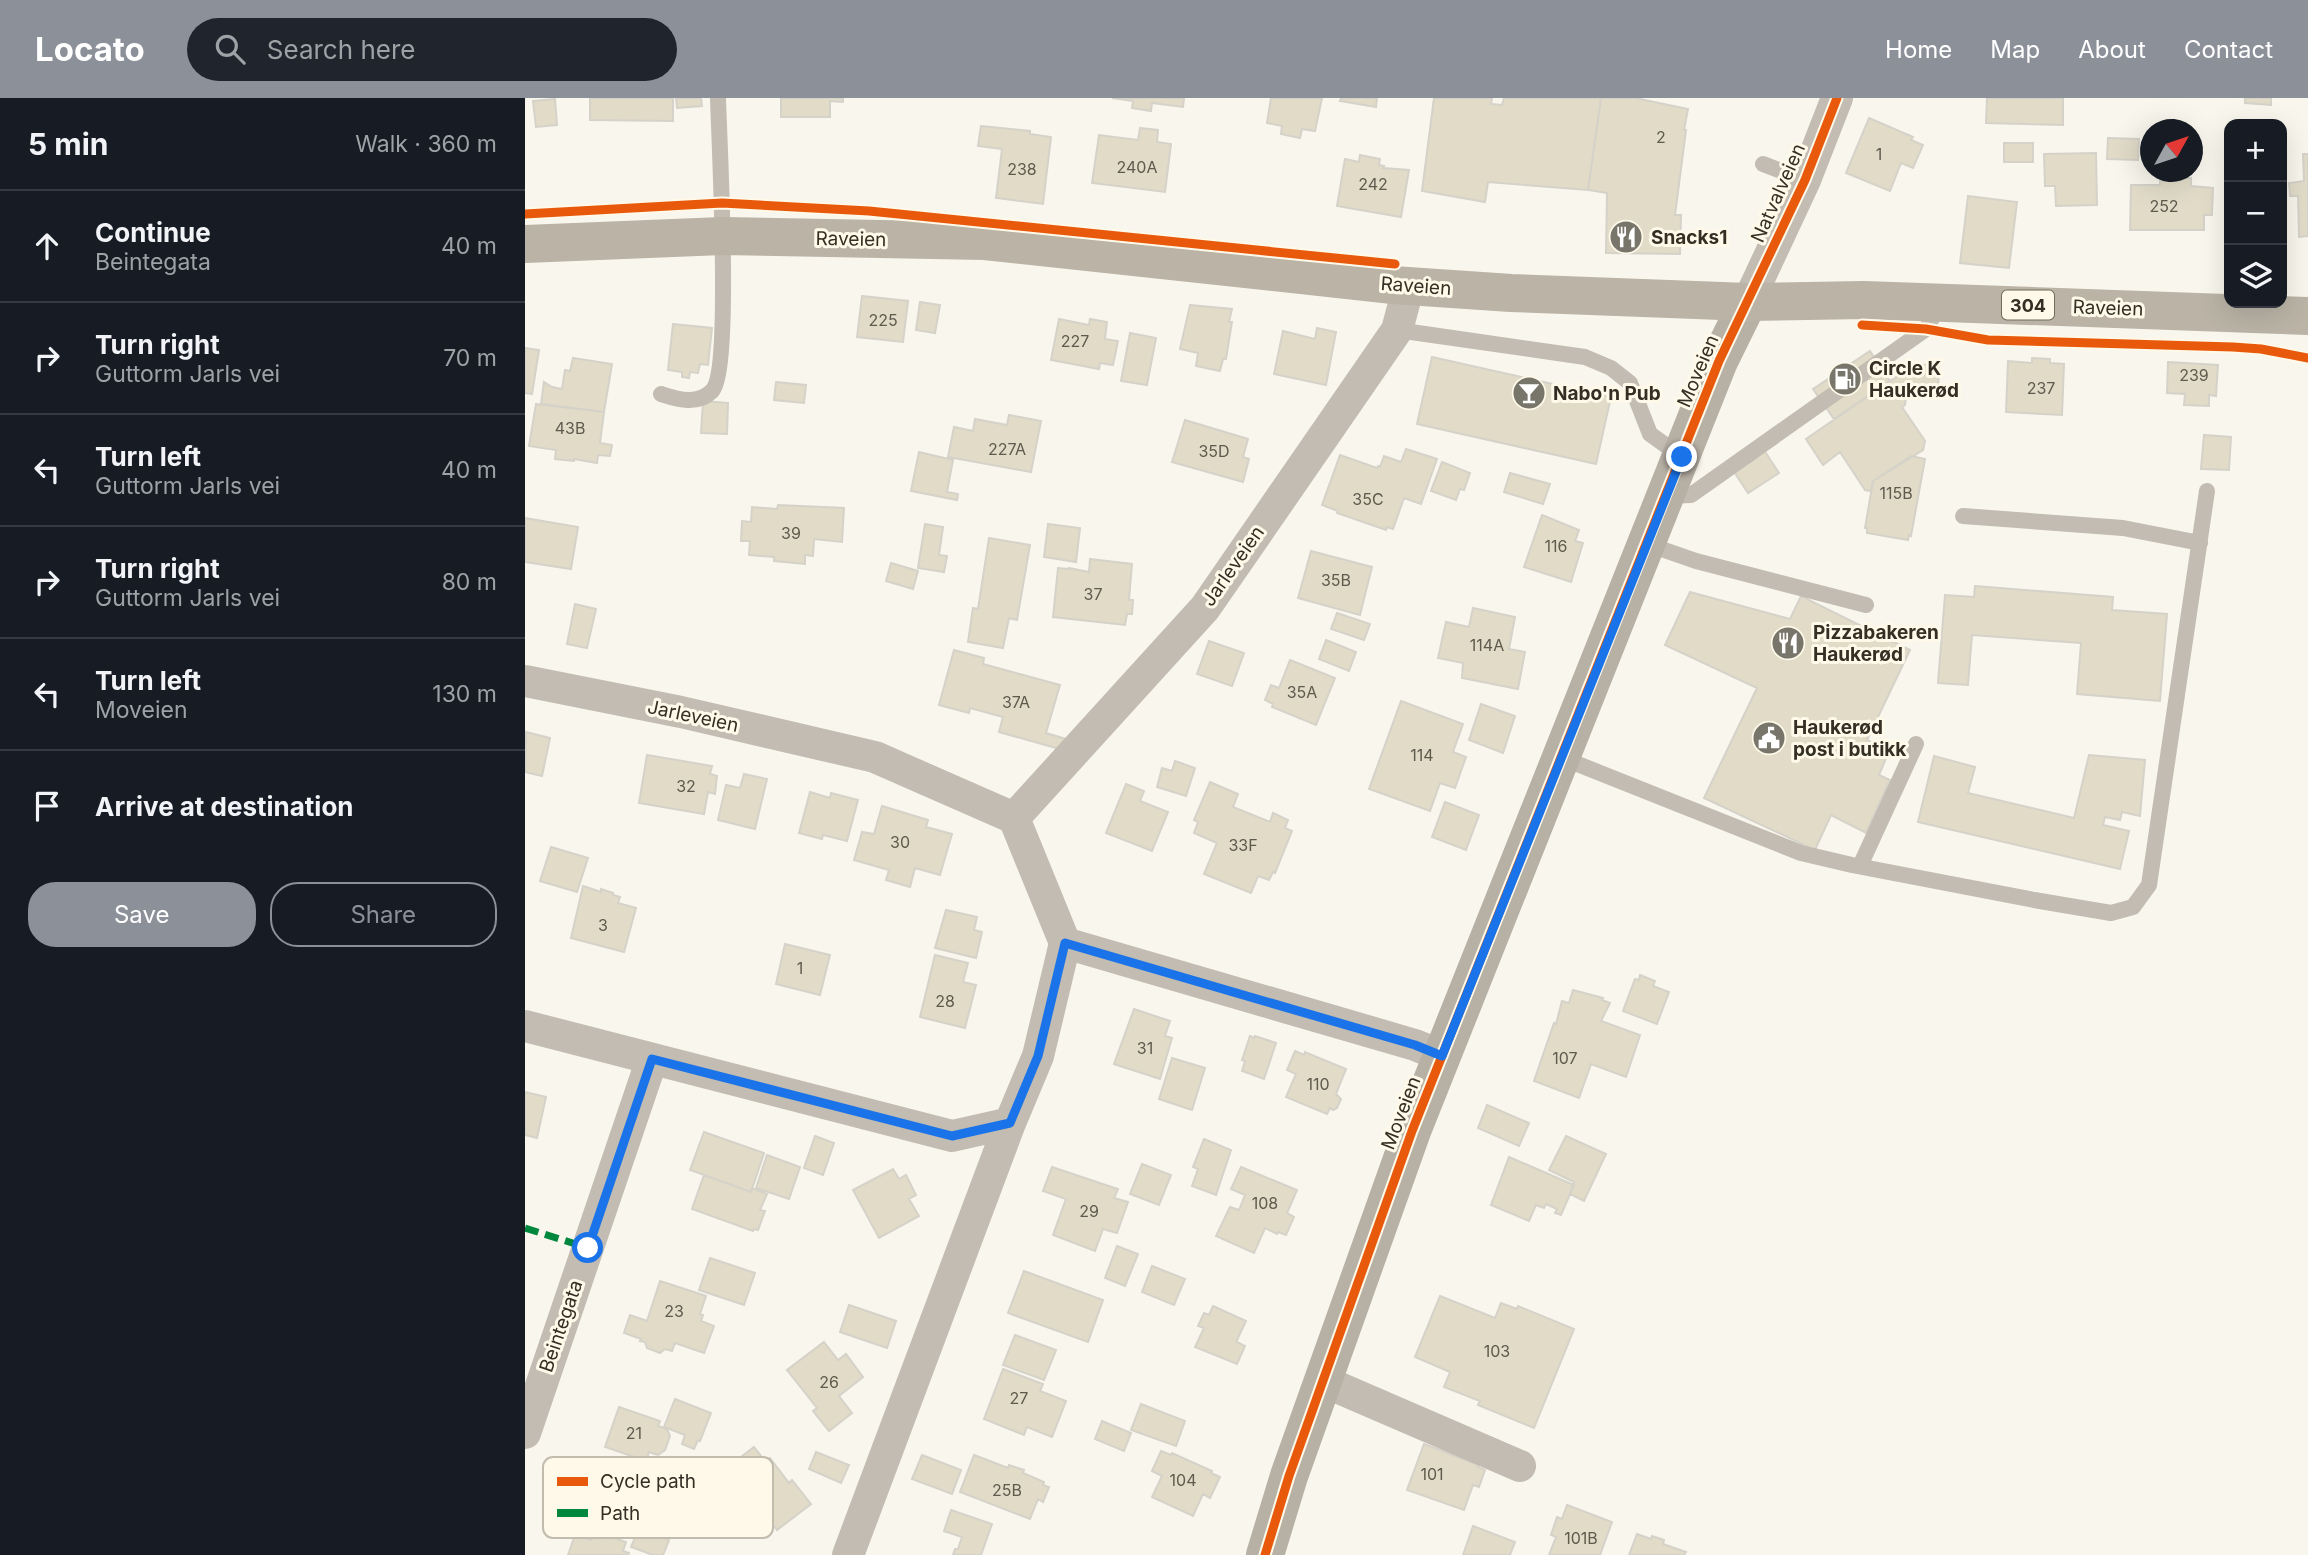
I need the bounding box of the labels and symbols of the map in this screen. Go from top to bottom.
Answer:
north arrow [2140,119,2203,182]
house number: 2 [1656,127,1666,147]
street label: Natvalveien [1746,140,1810,246]
house number: 1 [1876,144,1882,164]
house number: 240A [1117,157,1157,177]
house number: 238 [1007,159,1037,179]
house number: 242 [1358,174,1388,194]
house number: 252 [2149,196,2179,216]
restaurant icon: Snacks1 [1607,218,1645,256]
place label: Snacks1 [1651,226,1727,249]
street label: Raveien [815,227,887,251]
street label: Raveien [1380,272,1452,300]
road number: 304 [2002,290,2054,320]
street label: Raveien [2072,295,2144,321]
house number: 225 [868,310,898,330]
house number: 227 [1061,331,1089,351]
street label: Moveien [1672,331,1724,411]
place label: Circle K Haukerød [1869,357,1959,402]
fuel station icon: Circle K Haukerød [1826,360,1864,398]
house number: 239 [2179,365,2209,385]
bar icon: Nabo'n Pub [1510,374,1548,412]
house number: 237 [2027,378,2055,398]
place label: Nabo'n Pub [1553,382,1661,405]
house number: 43B [555,418,585,438]
house number: 227A [988,439,1026,459]
house number: 35D [1198,441,1230,461]
route end [1666,441,1697,472]
house number: 115B [1879,483,1913,503]
house number: 35C [1352,489,1384,509]
street label: Jarleveien [1197,521,1269,611]
house number: 39 [781,523,801,543]
house number: 116 [1545,536,1567,556]
house number: 35B [1321,570,1351,590]
house number: 37 [1084,584,1102,604]
place label: Pizzabakeren Haukerød [1813,621,1939,666]
restaurant icon: Pizzabakeren Haukerød [1769,624,1807,662]
house number: 114A [1470,635,1504,655]
house number: 35A [1287,682,1317,702]
house number: 37A [1002,692,1030,712]
street label: Jarleveien [645,695,741,737]
place label: Haukerød post i butikk [1793,716,1906,761]
public building icon: Haukerød post i butikk [1750,719,1788,757]
house number: 114 [1410,745,1434,765]
house number: 32 [676,776,696,796]
house number: 30 [890,832,910,852]
house number: 33F [1228,835,1258,855]
house number: 3 [598,915,608,935]
house number: 1 [797,958,803,978]
house number: 28 [935,991,955,1011]
house number: 31 [1137,1038,1153,1058]
house number: 107 [1552,1048,1578,1068]
street label: Moveien [1377,1073,1425,1153]
house number: 110 [1306,1074,1330,1094]
house number: 108 [1252,1193,1278,1213]
house number: 29 [1079,1201,1099,1221]
route start [572,1232,603,1263]
street label: Beintegata [535,1277,587,1375]
house number: 23 [664,1301,684,1321]
house number: 103 [1484,1341,1510,1361]
house number: 26 [819,1372,839,1392]
house number: 27 [1010,1388,1028,1408]
house number: 21 [626,1423,642,1443]
legend [543,1457,773,1538]
house number: 101 [1420,1464,1444,1484]
text: Cycle path [600,1470,696,1493]
house number: 104 [1170,1470,1196,1490]
house number: 25B [992,1480,1022,1500]
text: Path [600,1502,640,1525]
house number: 101B [1564,1528,1598,1548]

